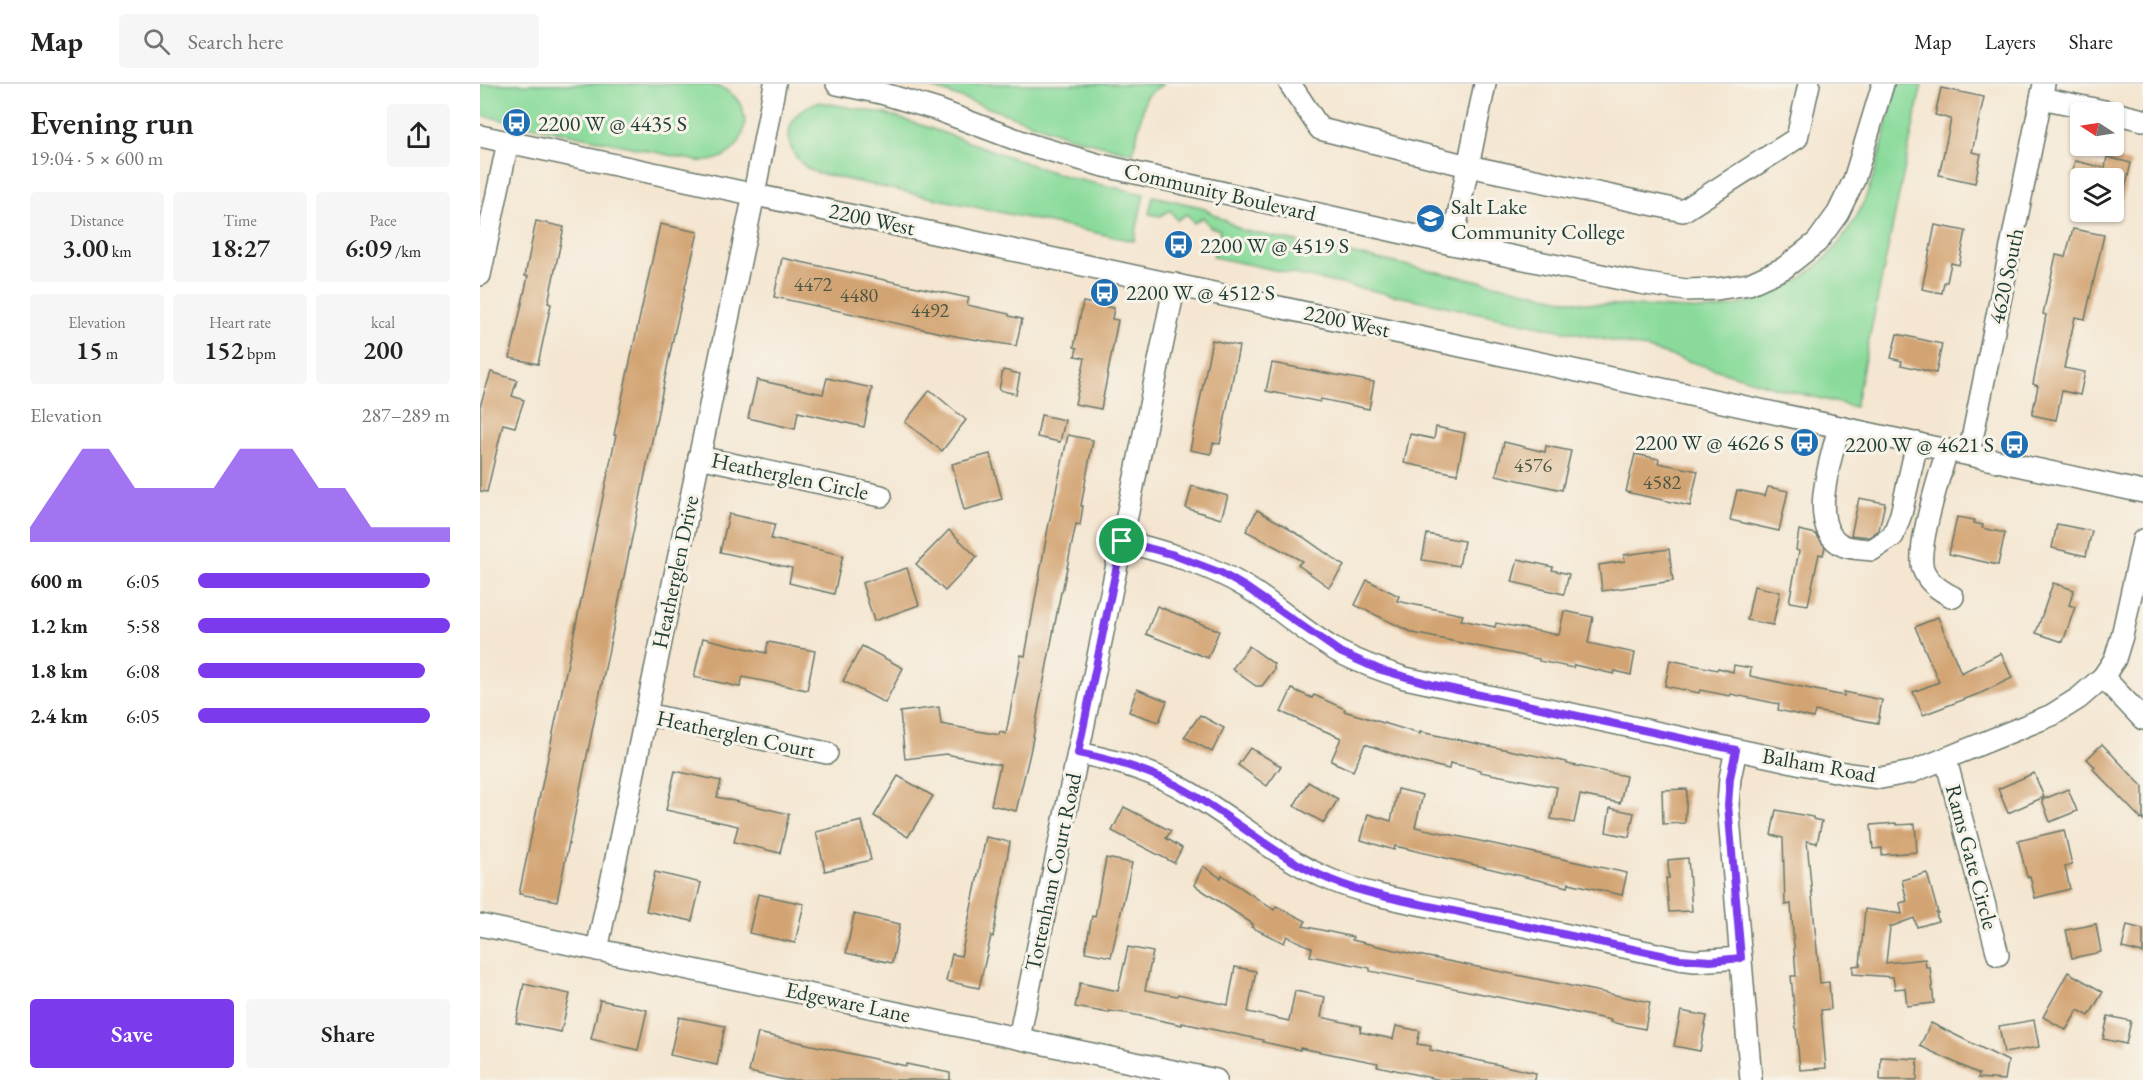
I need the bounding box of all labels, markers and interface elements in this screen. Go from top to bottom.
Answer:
search box [119,14,539,68]
text: Map [30,23,83,59]
icon: search [140,25,173,58]
text: Search here [188,27,283,56]
text: Map [1914,28,1952,55]
text: Layers [1985,28,2036,55]
text: Share [2069,28,2113,55]
text: Evening run [30,101,194,144]
north arrow [2070,102,2124,156]
map controls [2070,102,2124,222]
button: share [387,104,450,167]
bus stop icon: 2200 W @ 4435 S [501,107,533,139]
place label: 2200 W @ 4435 S [538,109,687,138]
text: 19:04 · 5 × 600 m [30,145,163,171]
street label: Community Boulevard [1121,156,1320,228]
button: layers [2070,168,2124,222]
place label: Salt Lake Community College [1451,192,1625,246]
street label: 2200 West [826,196,918,242]
school or university icon: Salt Lake Community College [1414,203,1446,235]
text: Distance [70,210,124,231]
text: Time [223,210,257,231]
text: Pace [370,210,396,231]
street label: 4620 South [1982,225,2030,327]
bus stop icon: 2200 W @ 4519 S [1163,229,1195,261]
text: 3.00 [62,231,109,265]
text: 18:27 [210,231,270,265]
text: 6:09 [345,231,392,265]
place label: 2200 W @ 4519 S [1200,231,1349,260]
text: km [109,241,132,262]
text: /km [392,241,421,262]
house number: 4472 [794,271,833,297]
bus stop icon: 2200 W @ 4512 S [1089,276,1121,308]
place label: 2200 W @ 4512 S [1126,278,1275,307]
house number: 4480 [840,282,879,308]
house number: 4492 [911,297,950,323]
street label: 2200 West [1301,298,1393,344]
text: Elevation [68,312,126,333]
text: Heart rate [209,312,271,333]
text: kcal [371,312,395,333]
text: 15 [76,333,103,367]
text: 152 [204,333,244,367]
text: 200 [363,333,403,367]
text: m [103,343,118,364]
text: bpm [244,343,276,364]
text: Elevation [30,402,102,428]
text: 287–289 m [362,402,450,428]
bus stop icon: 2200 W @ 4626 S [1789,426,1821,458]
place label: 2200 W @ 4626 S [1635,428,1784,457]
bus stop icon: 2200 W @ 4621 S [1999,428,2031,460]
place label: 2200 W @ 4621 S [1845,430,1994,459]
street label: Heatherglen Circle [709,445,872,507]
house number: 4576 [1514,452,1553,478]
house number: 4582 [1643,469,1682,495]
street label: Heatherglen Drive [645,492,705,651]
pin [1096,515,1147,566]
icon: arrive [1105,524,1138,557]
text: 600 m [30,568,83,594]
text: 6:05 [126,568,160,594]
text: 1.2 km [30,613,88,639]
text: 5:58 [126,613,160,639]
text: 1.8 km [30,658,88,684]
text: 6:08 [126,658,160,684]
text: 2.4 km [30,703,88,729]
text: 6:05 [126,703,160,729]
street label: Heatherglen Court [654,703,818,765]
street label: Balham Road [1760,741,1879,789]
street label: Tottenham Court Road [1018,769,1088,974]
street label: Rams Gate Circle [1939,781,2005,933]
street label: Edgeware Lane [783,975,913,1029]
button: Save [30,999,234,1068]
button: Share [246,999,450,1068]

